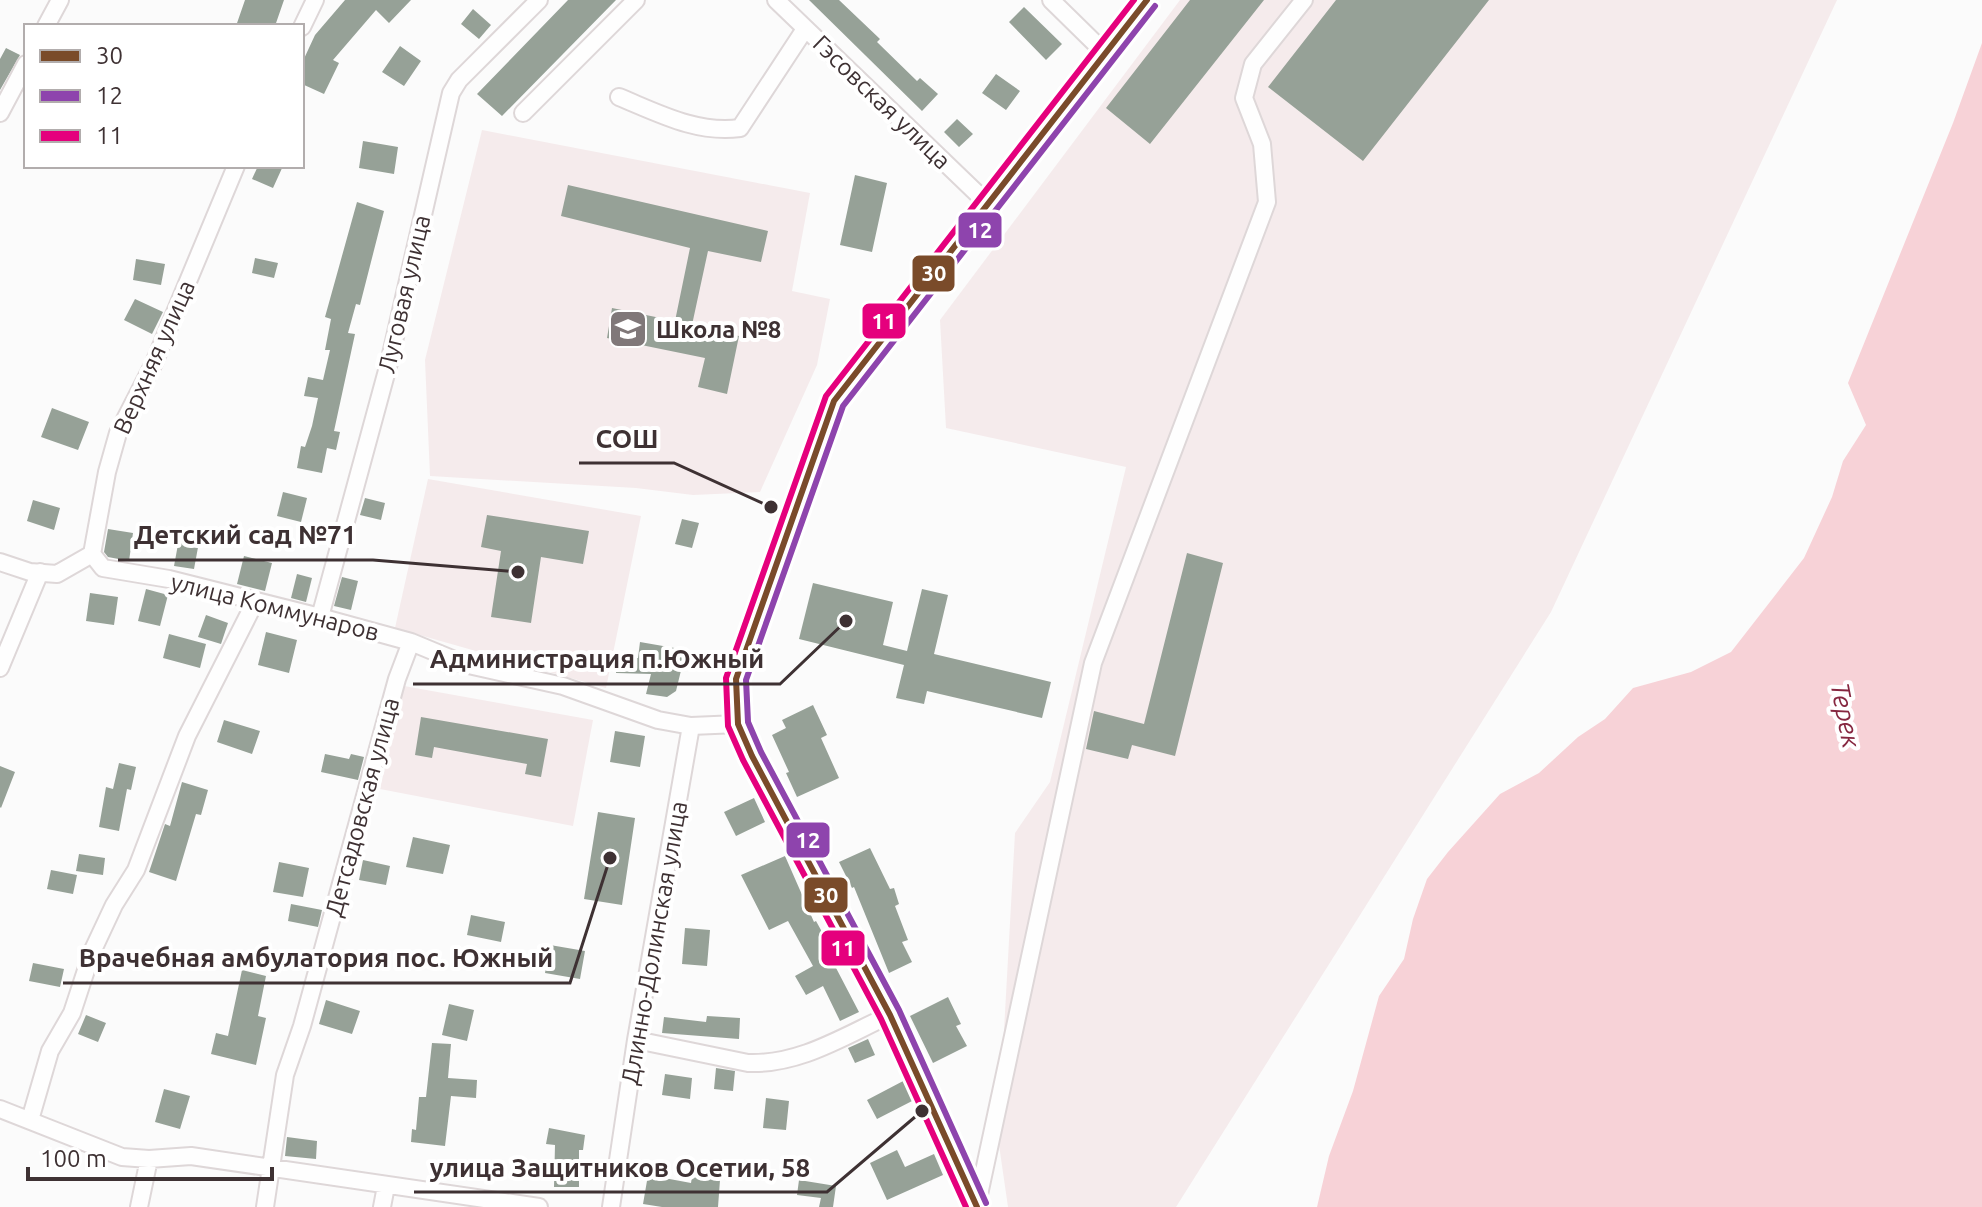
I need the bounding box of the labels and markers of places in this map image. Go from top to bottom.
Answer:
school or university icon: Школа №8 [607,308,649,350]
place label: Школа №8 [656,316,781,343]
callout: СОШ [579,413,674,463]
callout: Детский сад №71 [118,510,373,560]
callout: Администрация п.Южный [413,634,780,684]
callout: Врачебная амбулатория пос. Южный [63,933,570,983]
callout: улица Защитников Осетии, 58 [414,1142,827,1192]

